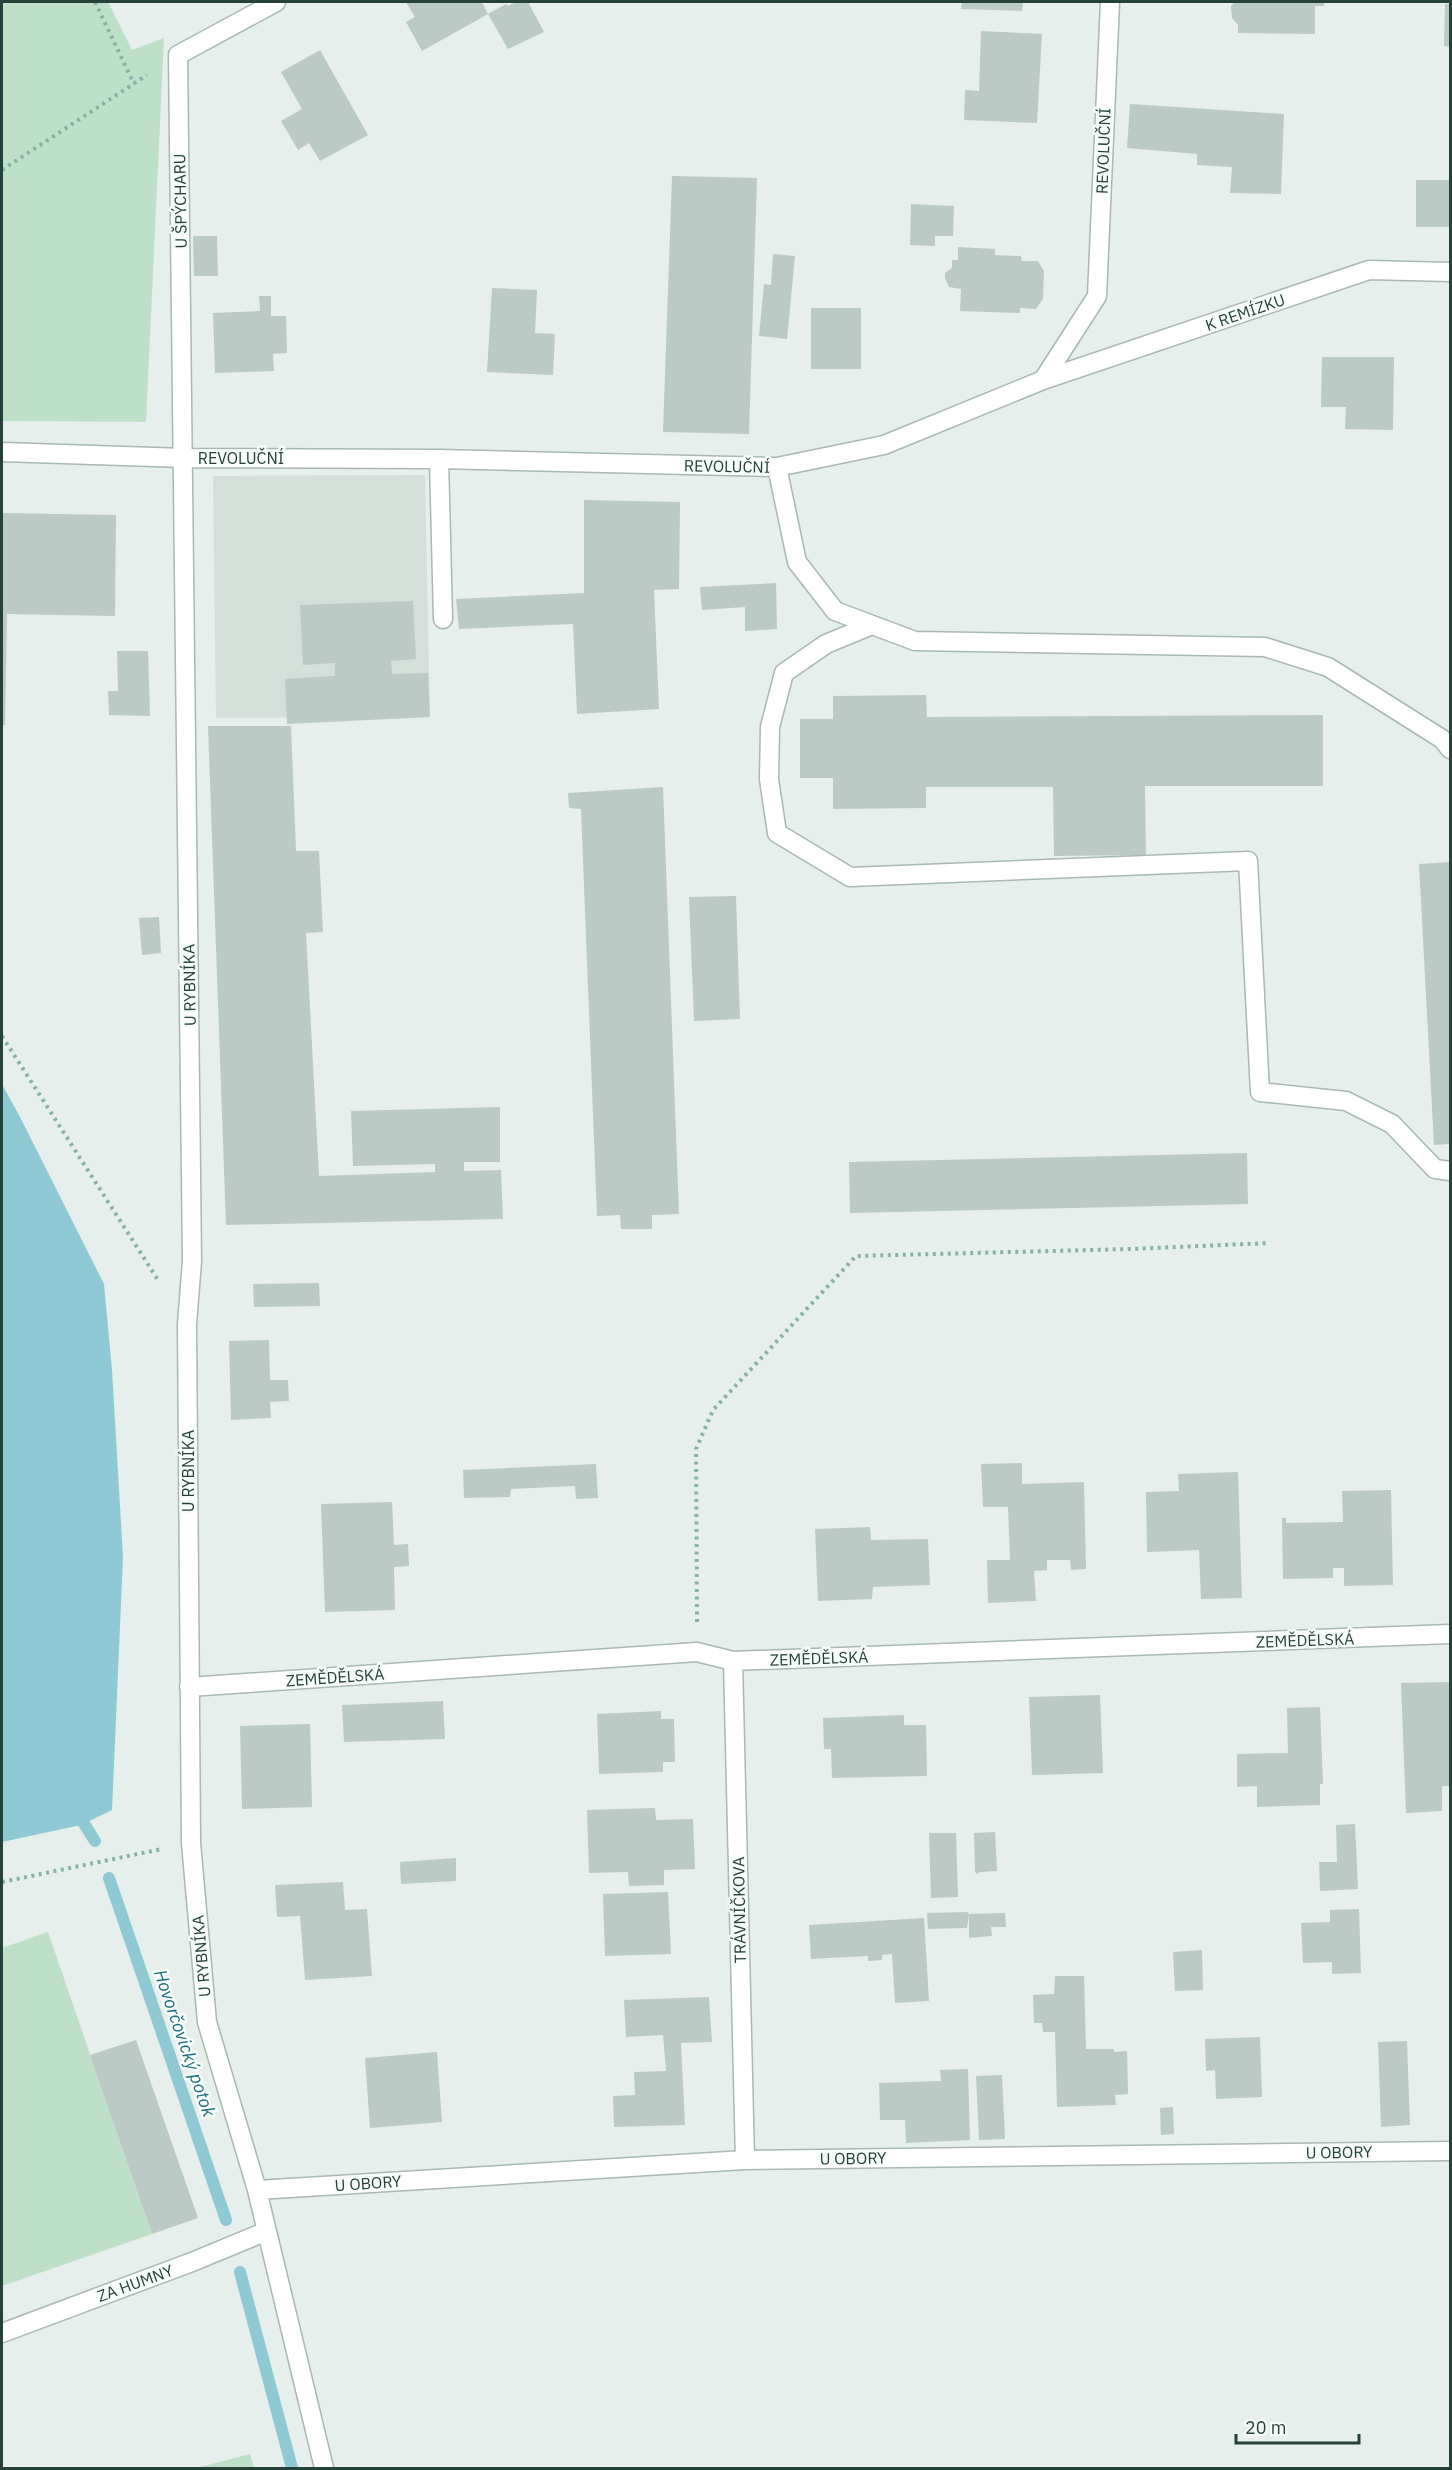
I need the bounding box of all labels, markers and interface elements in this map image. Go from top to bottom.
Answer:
street label: REVOLUČNÍ [1090,107,1115,195]
street label: U ŠPÝCHARU [168,153,191,249]
street label: K REMÍZKU [1202,288,1288,335]
street label: REVOLUČNÍ [198,447,284,468]
street label: REVOLUČNÍ [684,454,770,477]
street label: U RYBNÍKA [177,944,200,1026]
street label: U RYBNÍKA [177,1430,198,1512]
street label: ZEMĚDĚLSKÁ [1255,1627,1355,1652]
street label: ZEMĚDĚLSKÁ [769,1645,869,1670]
street label: ZEMĚDĚLSKÁ [285,1663,385,1690]
street label: TRÁVNÍČKOVA [727,1857,750,1963]
street label: U RYBNÍKA [186,1914,215,1998]
water label: Hovorčovický potok [149,1966,221,2120]
street label: U OBORY [1305,2141,1373,2163]
street label: U OBORY [819,2147,887,2169]
street label: U OBORY [334,2171,403,2195]
street label: ZA HUMNY [94,2260,176,2306]
scale bar [1236,2407,1359,2445]
text: 20 m [1245,2416,1287,2439]

